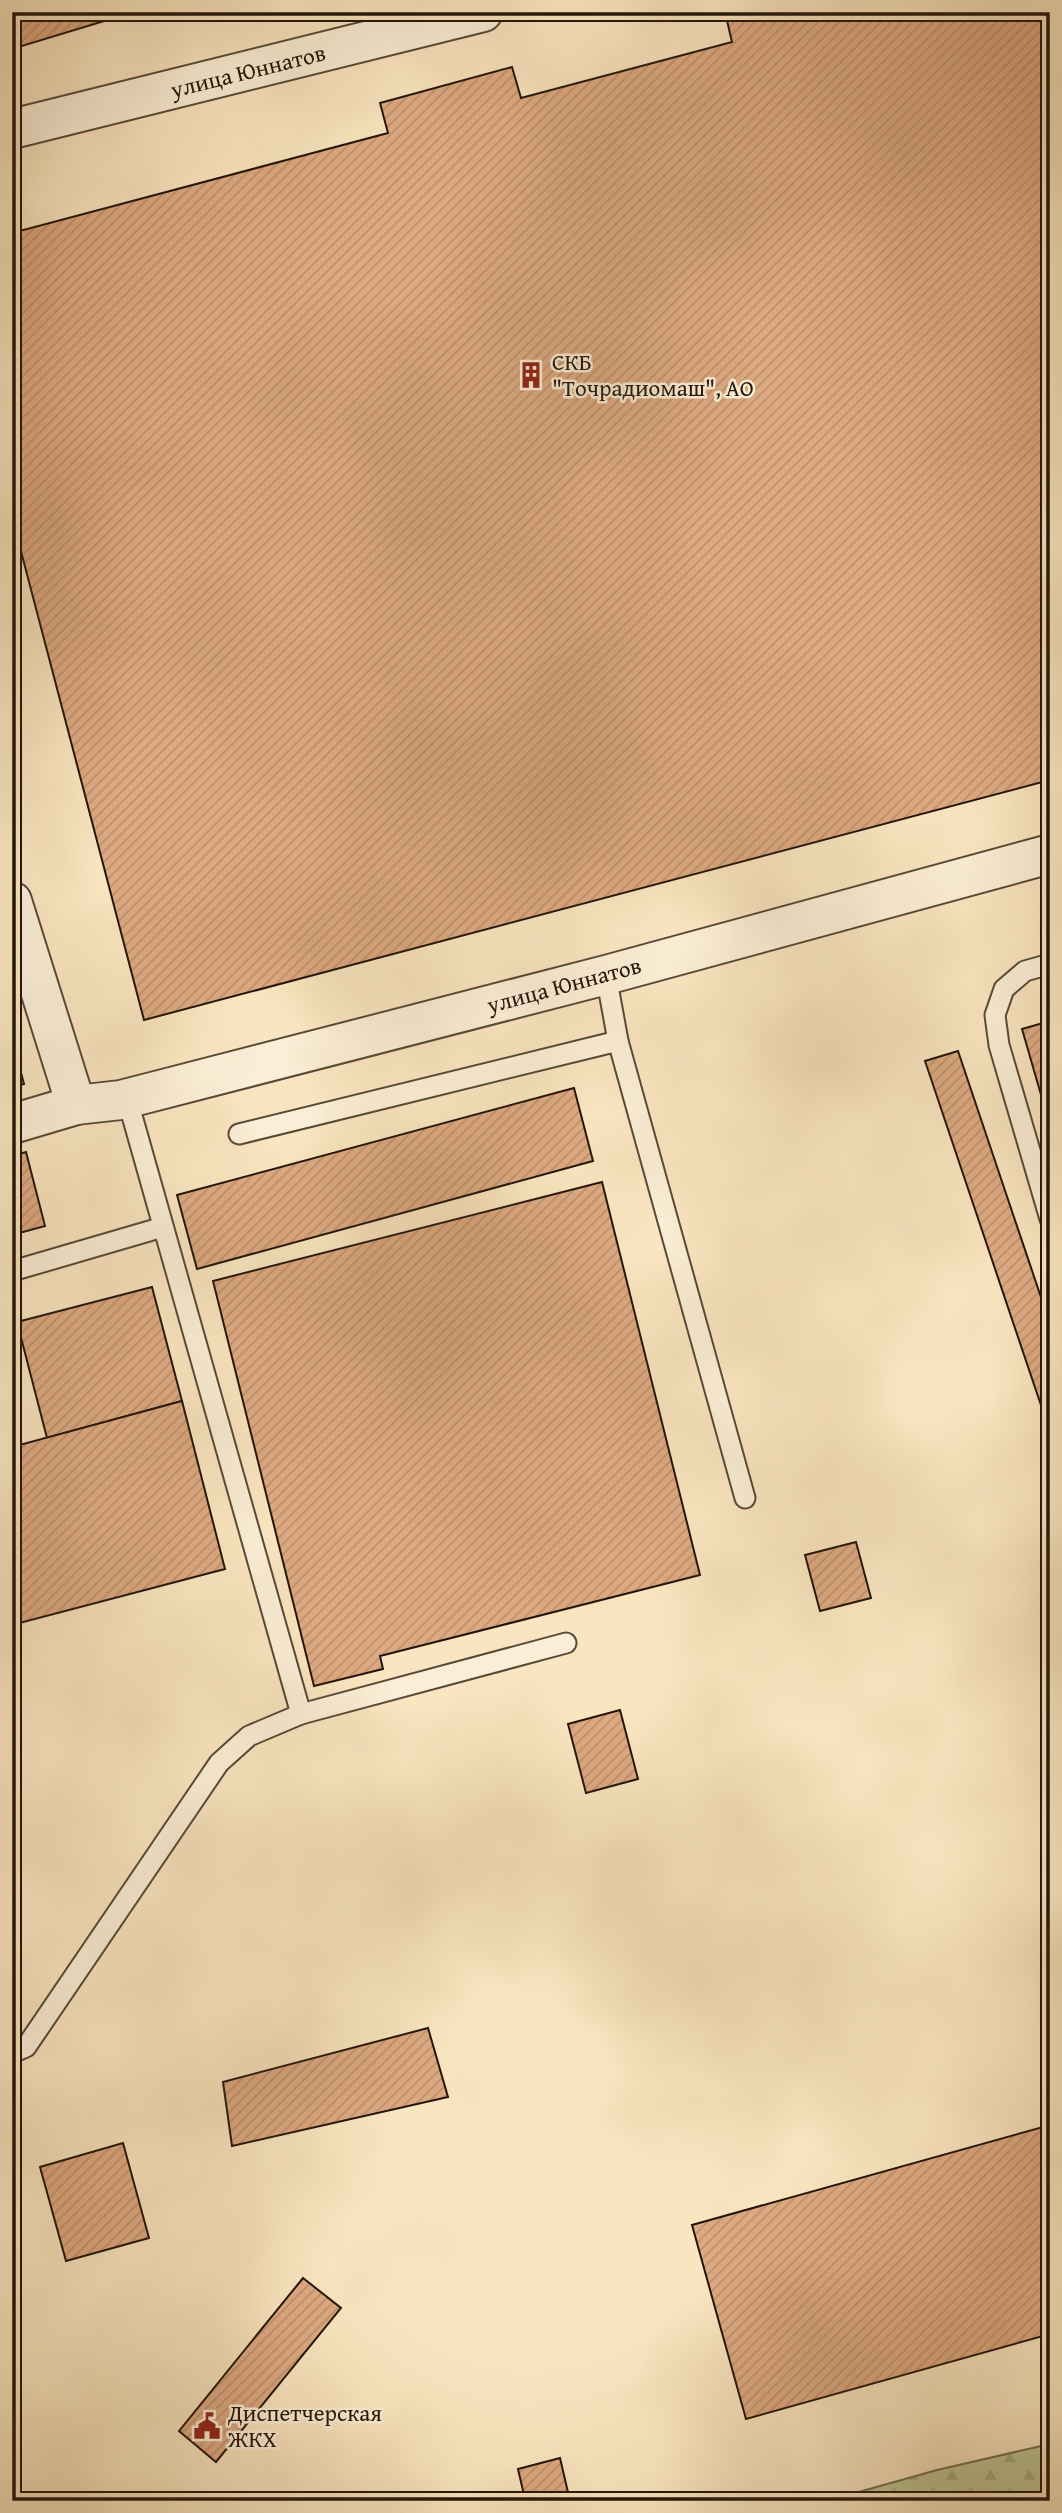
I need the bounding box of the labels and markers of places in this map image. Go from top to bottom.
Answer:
place label: СКБ "Точрадиомаш", АО [552,345,754,404]
building icon: СКБ "Точрадиомаш", АО [516,360,546,390]
place label: Диспетчерская ЖКХ [227,2396,382,2455]
public building icon: Диспетчерская ЖКХ [192,2411,222,2441]

